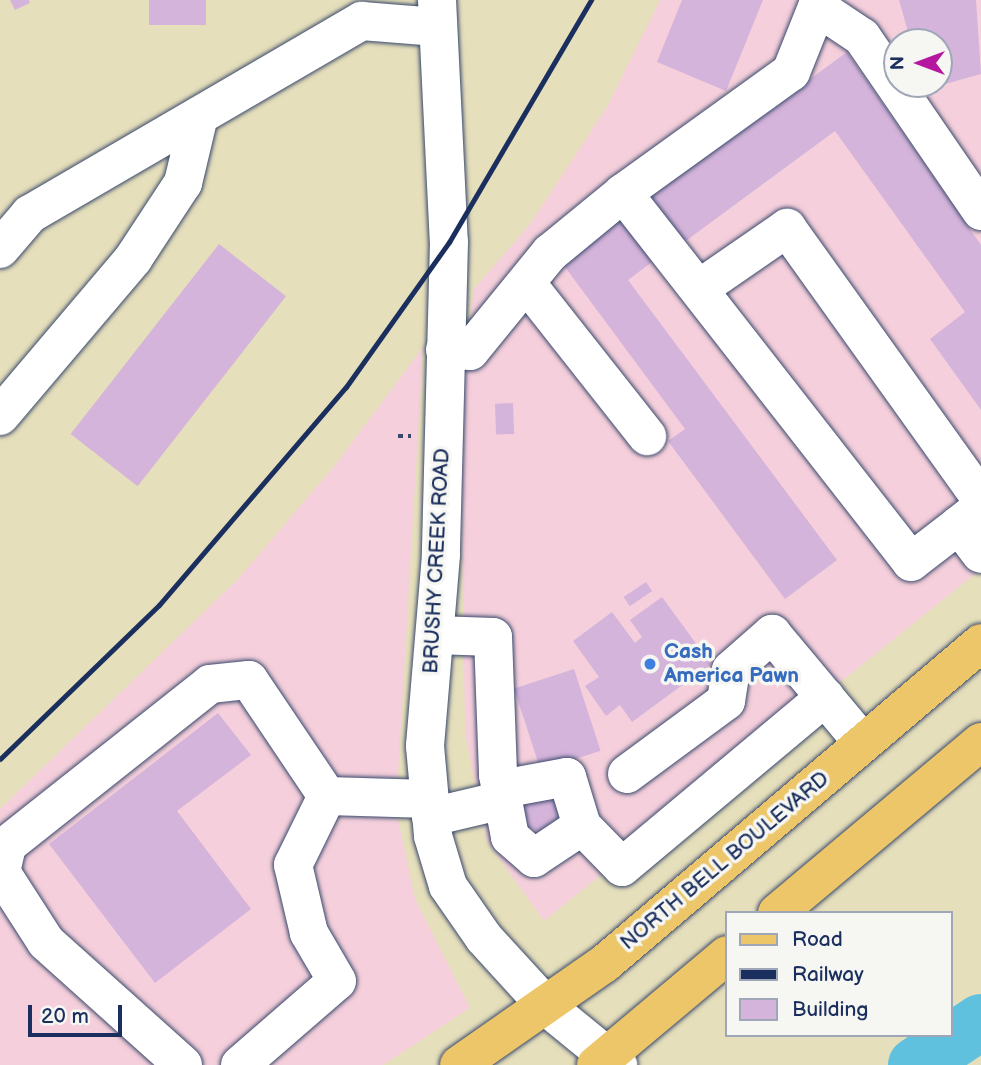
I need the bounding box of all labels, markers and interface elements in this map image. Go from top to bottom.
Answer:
north arrow [883,28,953,98]
text: N [887,56,910,70]
street label: BRUSHY CREEK ROAD [419,448,455,674]
place label: Cash America Pawn [664,639,799,689]
marker: Cash America Pawn [642,656,658,672]
street label: NORTH BELL BOULEVARD [616,766,834,956]
legend [726,911,953,1037]
text: Road [792,927,843,952]
text: Railway [792,962,864,987]
scale bar [32,992,126,1036]
text: Building [792,997,868,1022]
text: 20 m [41,1004,89,1029]

